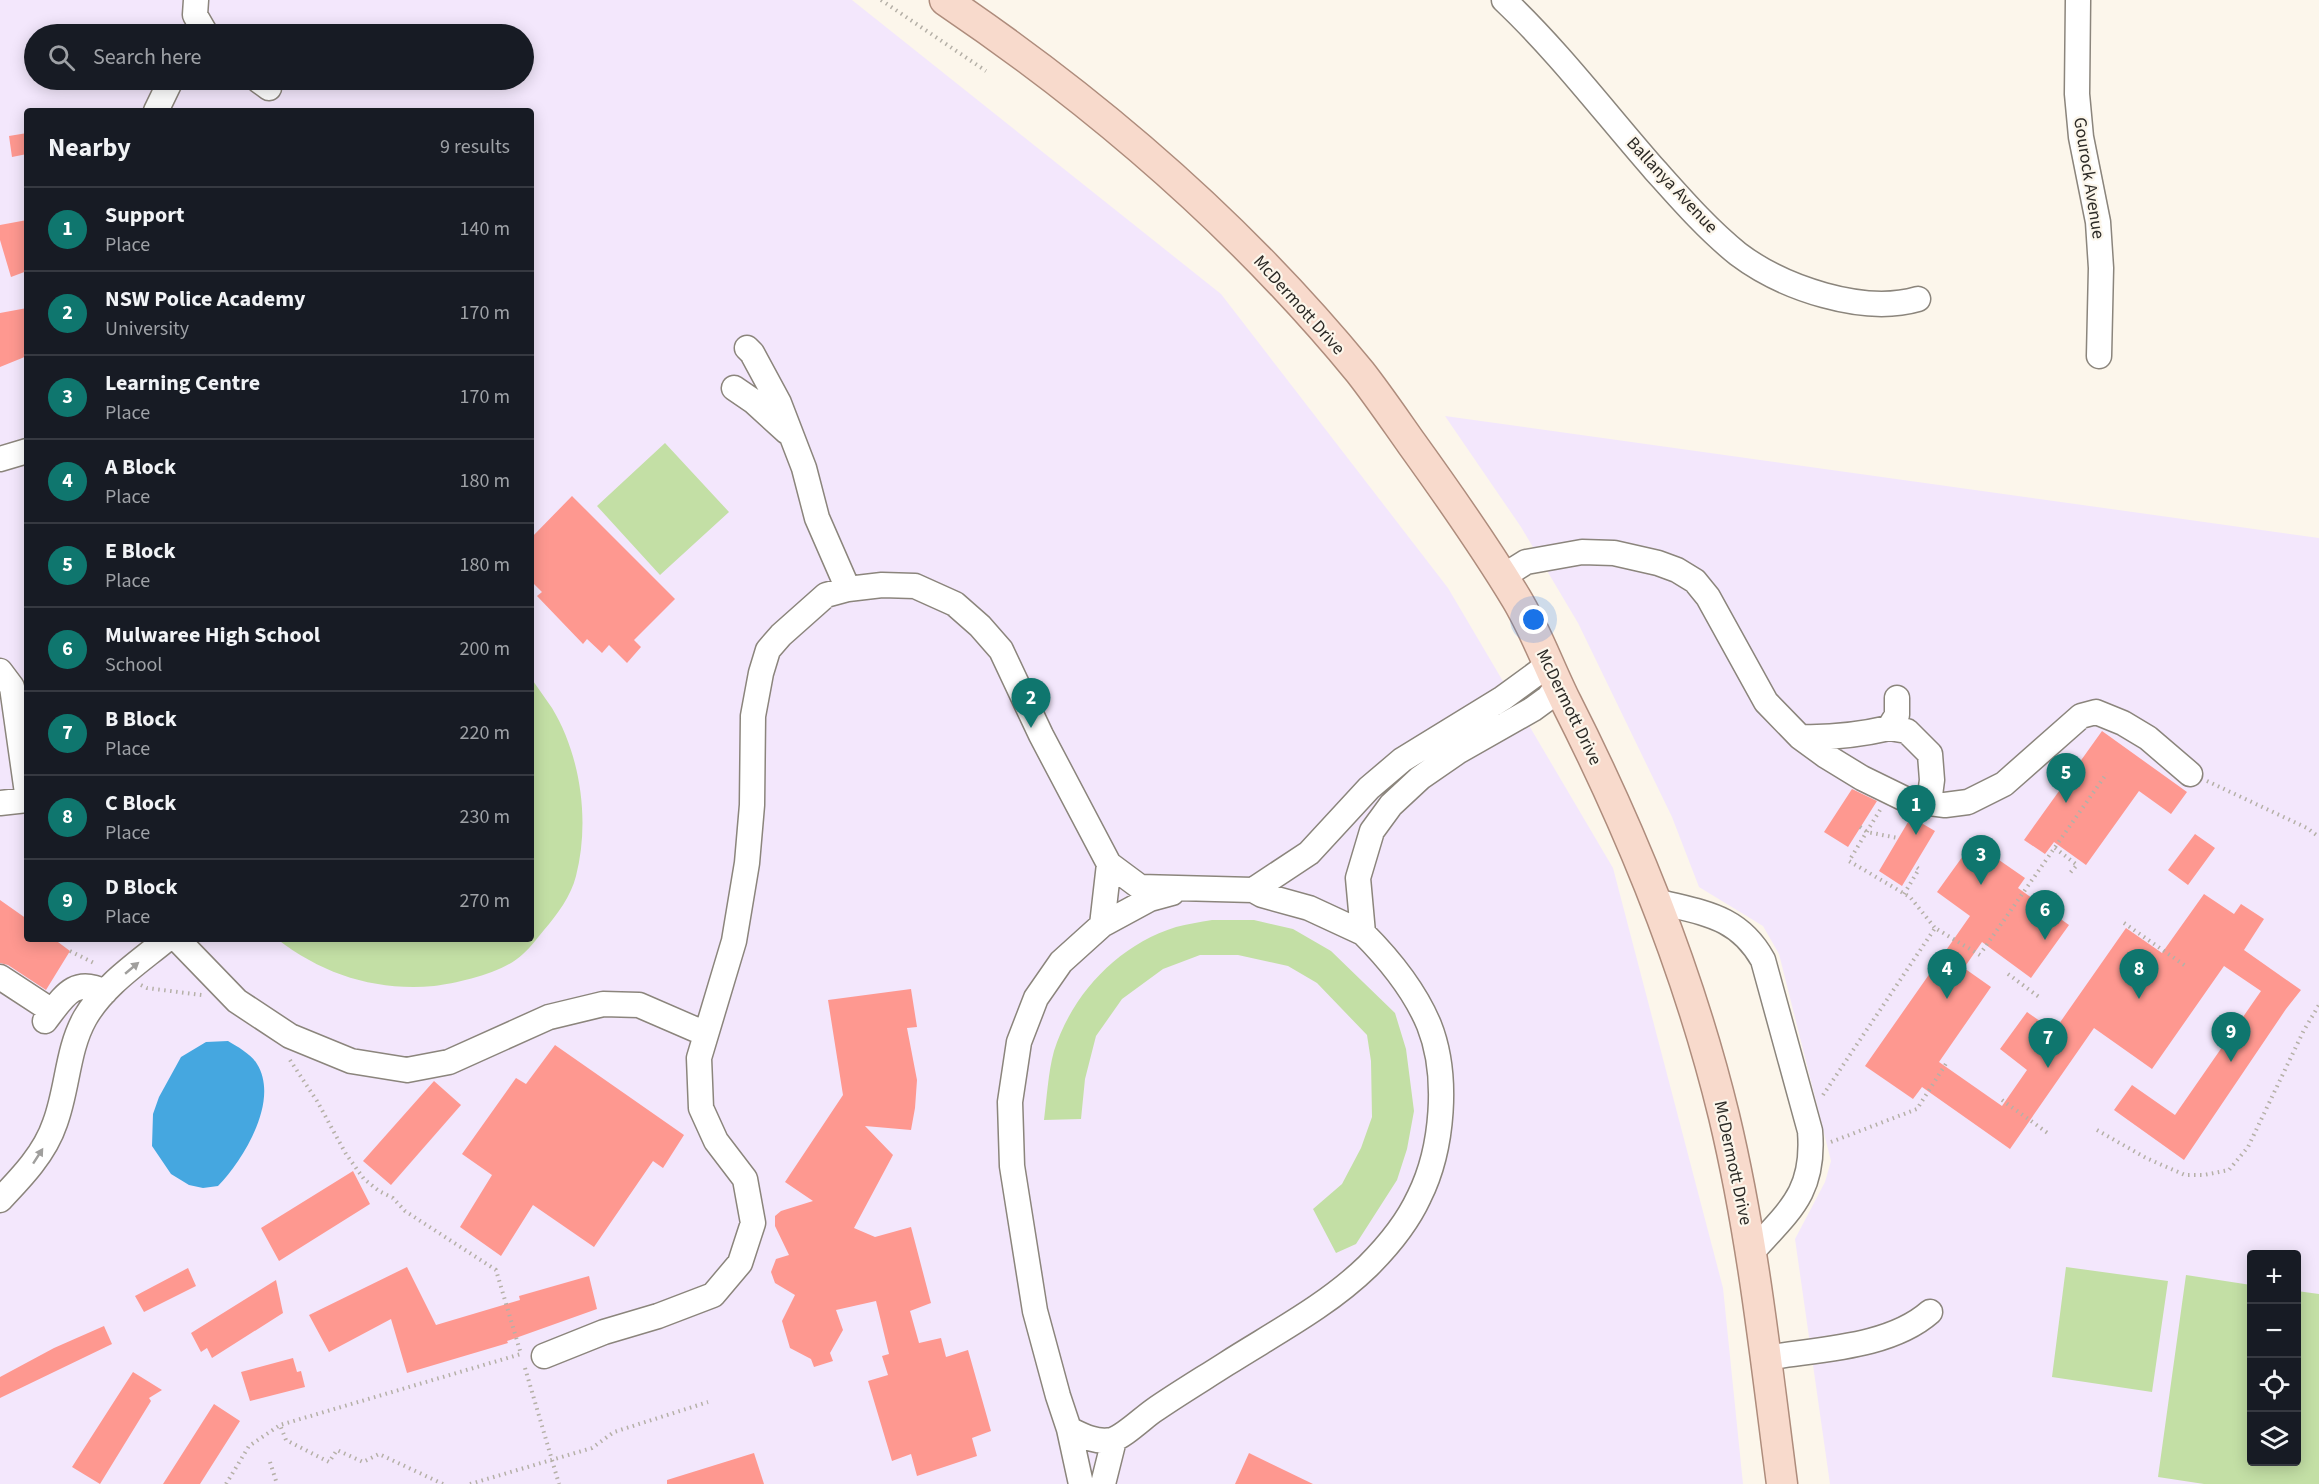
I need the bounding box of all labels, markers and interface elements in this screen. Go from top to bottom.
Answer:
search box [24,24,534,90]
icon: search [45,41,78,74]
text: Search here [93,41,201,73]
street label: Gourock Avenue [2067,115,2111,241]
text: Nearby [48,129,131,166]
street label: Ballanya Avenue [1621,131,1723,239]
text: 9 results [440,133,510,161]
text: Support [105,199,184,231]
text: 1 [62,215,73,243]
text: 140 m [460,215,510,243]
text: Place [105,231,150,259]
street label: McDermott Drive [1247,250,1351,360]
text: NSW Police Academy [105,283,305,315]
text: 2 [62,299,73,327]
text: 170 m [460,299,510,327]
text: University [105,315,189,343]
text: Learning Centre [105,367,260,399]
text: 3 [62,383,73,411]
text: 170 m [460,383,510,411]
text: Place [105,399,150,427]
text: A Block [105,451,176,483]
text: 4 [62,467,73,495]
text: 180 m [460,467,510,495]
text: Place [105,483,150,511]
text: E Block [105,535,176,567]
text: 5 [62,551,73,579]
text: 180 m [460,551,510,579]
text: Place [105,567,150,595]
your location [1519,605,1548,634]
text: Mulwaree High School [105,619,320,651]
text: 6 [62,635,73,663]
text: 200 m [460,635,510,663]
street label: McDermott Drive [1530,645,1608,769]
text: School [105,651,162,679]
pin: 2 [1012,678,1050,728]
text: B Block [105,703,177,735]
text: 7 [62,719,73,747]
text: 220 m [460,719,510,747]
text: Place [105,735,150,763]
pin: 5 [2046,754,2086,803]
pin: 1 [1896,786,1936,835]
text: C Block [105,787,176,819]
text: 8 [62,803,73,831]
text: 230 m [460,803,510,831]
text: Place [105,819,150,847]
pin: 3 [1962,836,2000,885]
text: D Block [105,871,178,903]
text: 9 [62,887,73,915]
text: 270 m [460,887,510,915]
pin: 6 [2026,890,2064,940]
text: Place [105,903,150,931]
pin: 4 [1928,950,1966,999]
pin: 8 [2120,950,2158,999]
one-way arrow [124,962,139,975]
pin: 9 [2212,1012,2250,1062]
pin: 7 [2028,1018,2068,1068]
street label: McDermott Drive [1708,1099,1758,1227]
one-way arrow [32,1148,44,1164]
map controls [2247,1250,2301,1466]
button: + [2247,1250,2301,1304]
button: − [2247,1304,2301,1358]
button: locate [2247,1358,2301,1412]
button: layers [2247,1412,2301,1466]

